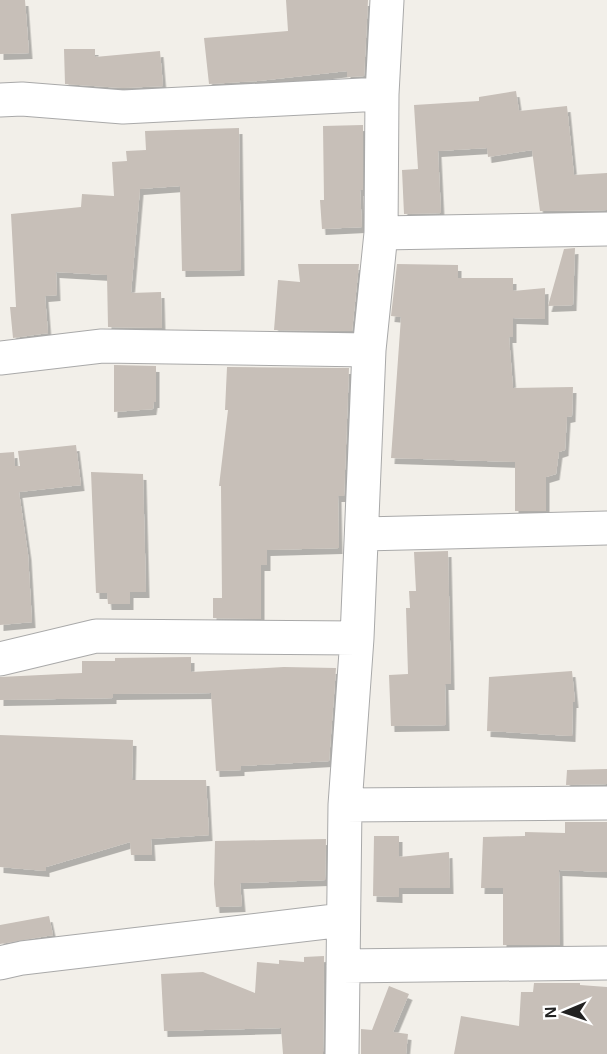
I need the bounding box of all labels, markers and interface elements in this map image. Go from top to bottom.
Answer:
north arrow [535,982,595,1042]
text: N [542,1006,559,1019]

